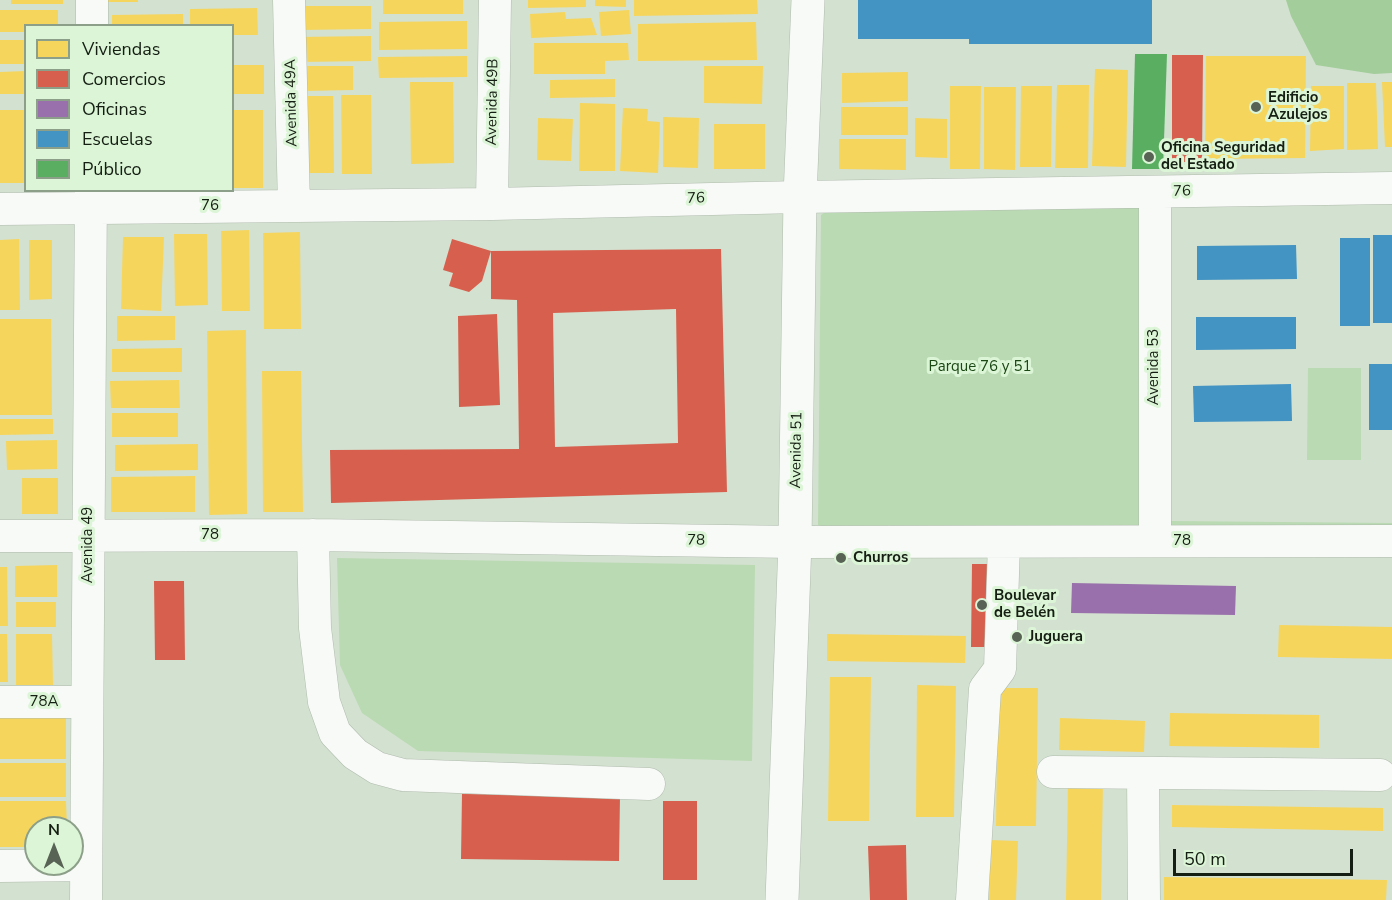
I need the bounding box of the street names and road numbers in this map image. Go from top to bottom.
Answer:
street label: Avenida 49B [483,58,503,146]
street label: Avenida 49A [282,59,302,147]
street label: 76 [1173,183,1191,201]
street label: 76 [687,190,705,208]
street label: 76 [201,197,219,215]
street label: Avenida 53 [1145,329,1163,405]
street label: Avenida 51 [787,412,807,488]
street label: Avenida 49 [79,507,97,583]
street label: 78 [201,526,219,544]
street label: 78 [687,532,705,550]
street label: 78 [1173,532,1191,550]
street label: 78A [30,693,58,711]

